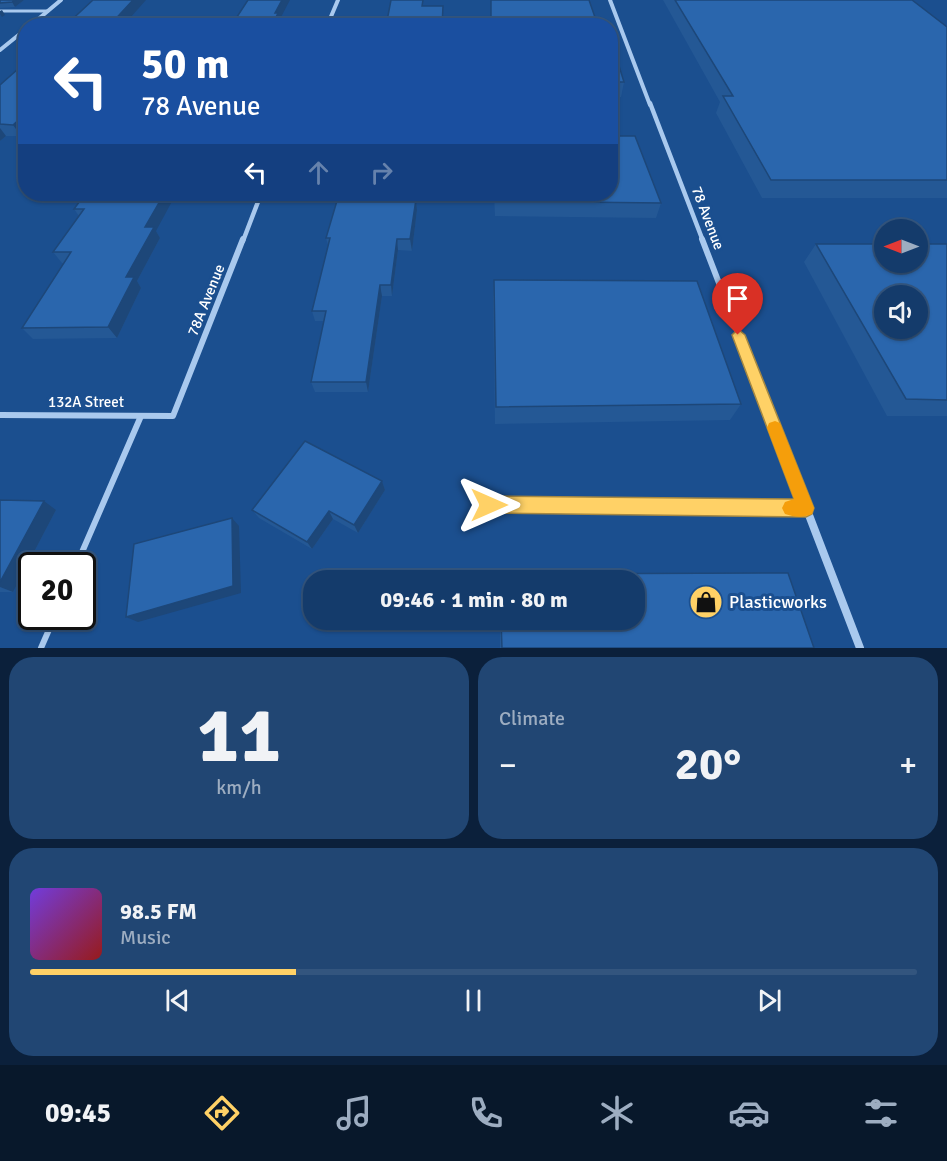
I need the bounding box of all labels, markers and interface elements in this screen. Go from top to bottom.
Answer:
text: 50 m [141,39,230,90]
icon: left [42,42,120,120]
text: 78 Avenue [141,90,261,123]
icon: left [239,156,272,189]
icon: ahead [302,156,335,189]
icon: right [365,156,398,189]
street label: 78 Avenue [688,184,728,252]
north arrow [874,219,928,273]
map controls [874,219,928,339]
street label: 78A Avenue [183,262,229,338]
pin [712,273,763,335]
icon: arrive [721,282,754,315]
button: sound [874,285,928,339]
street label: 132A Street [48,393,124,411]
position arrow [457,473,521,537]
speed limit sign: 20 [18,552,96,630]
shop icon: Plasticworks [688,584,724,620]
text: 09:46 · 1 min · 80 m [380,586,568,613]
place label: Plasticworks [729,591,827,613]
text: 11 [197,688,281,784]
text: Climate [499,706,565,731]
text: 20° [675,737,741,792]
text: − [499,745,517,786]
text: + [899,745,917,786]
text: km/h [216,775,262,800]
text: 98.5 FM [120,898,197,925]
text: Music [120,925,171,950]
icon: previous [161,984,194,1017]
icon: pause [457,984,490,1017]
icon: next [753,984,786,1017]
icon: directions [201,1092,243,1134]
icon: music [333,1092,375,1134]
icon: phone [465,1092,507,1134]
icon: climate [596,1092,638,1134]
icon: car [728,1092,770,1134]
icon: filters [860,1092,902,1134]
text: 09:45 [45,1097,111,1130]

